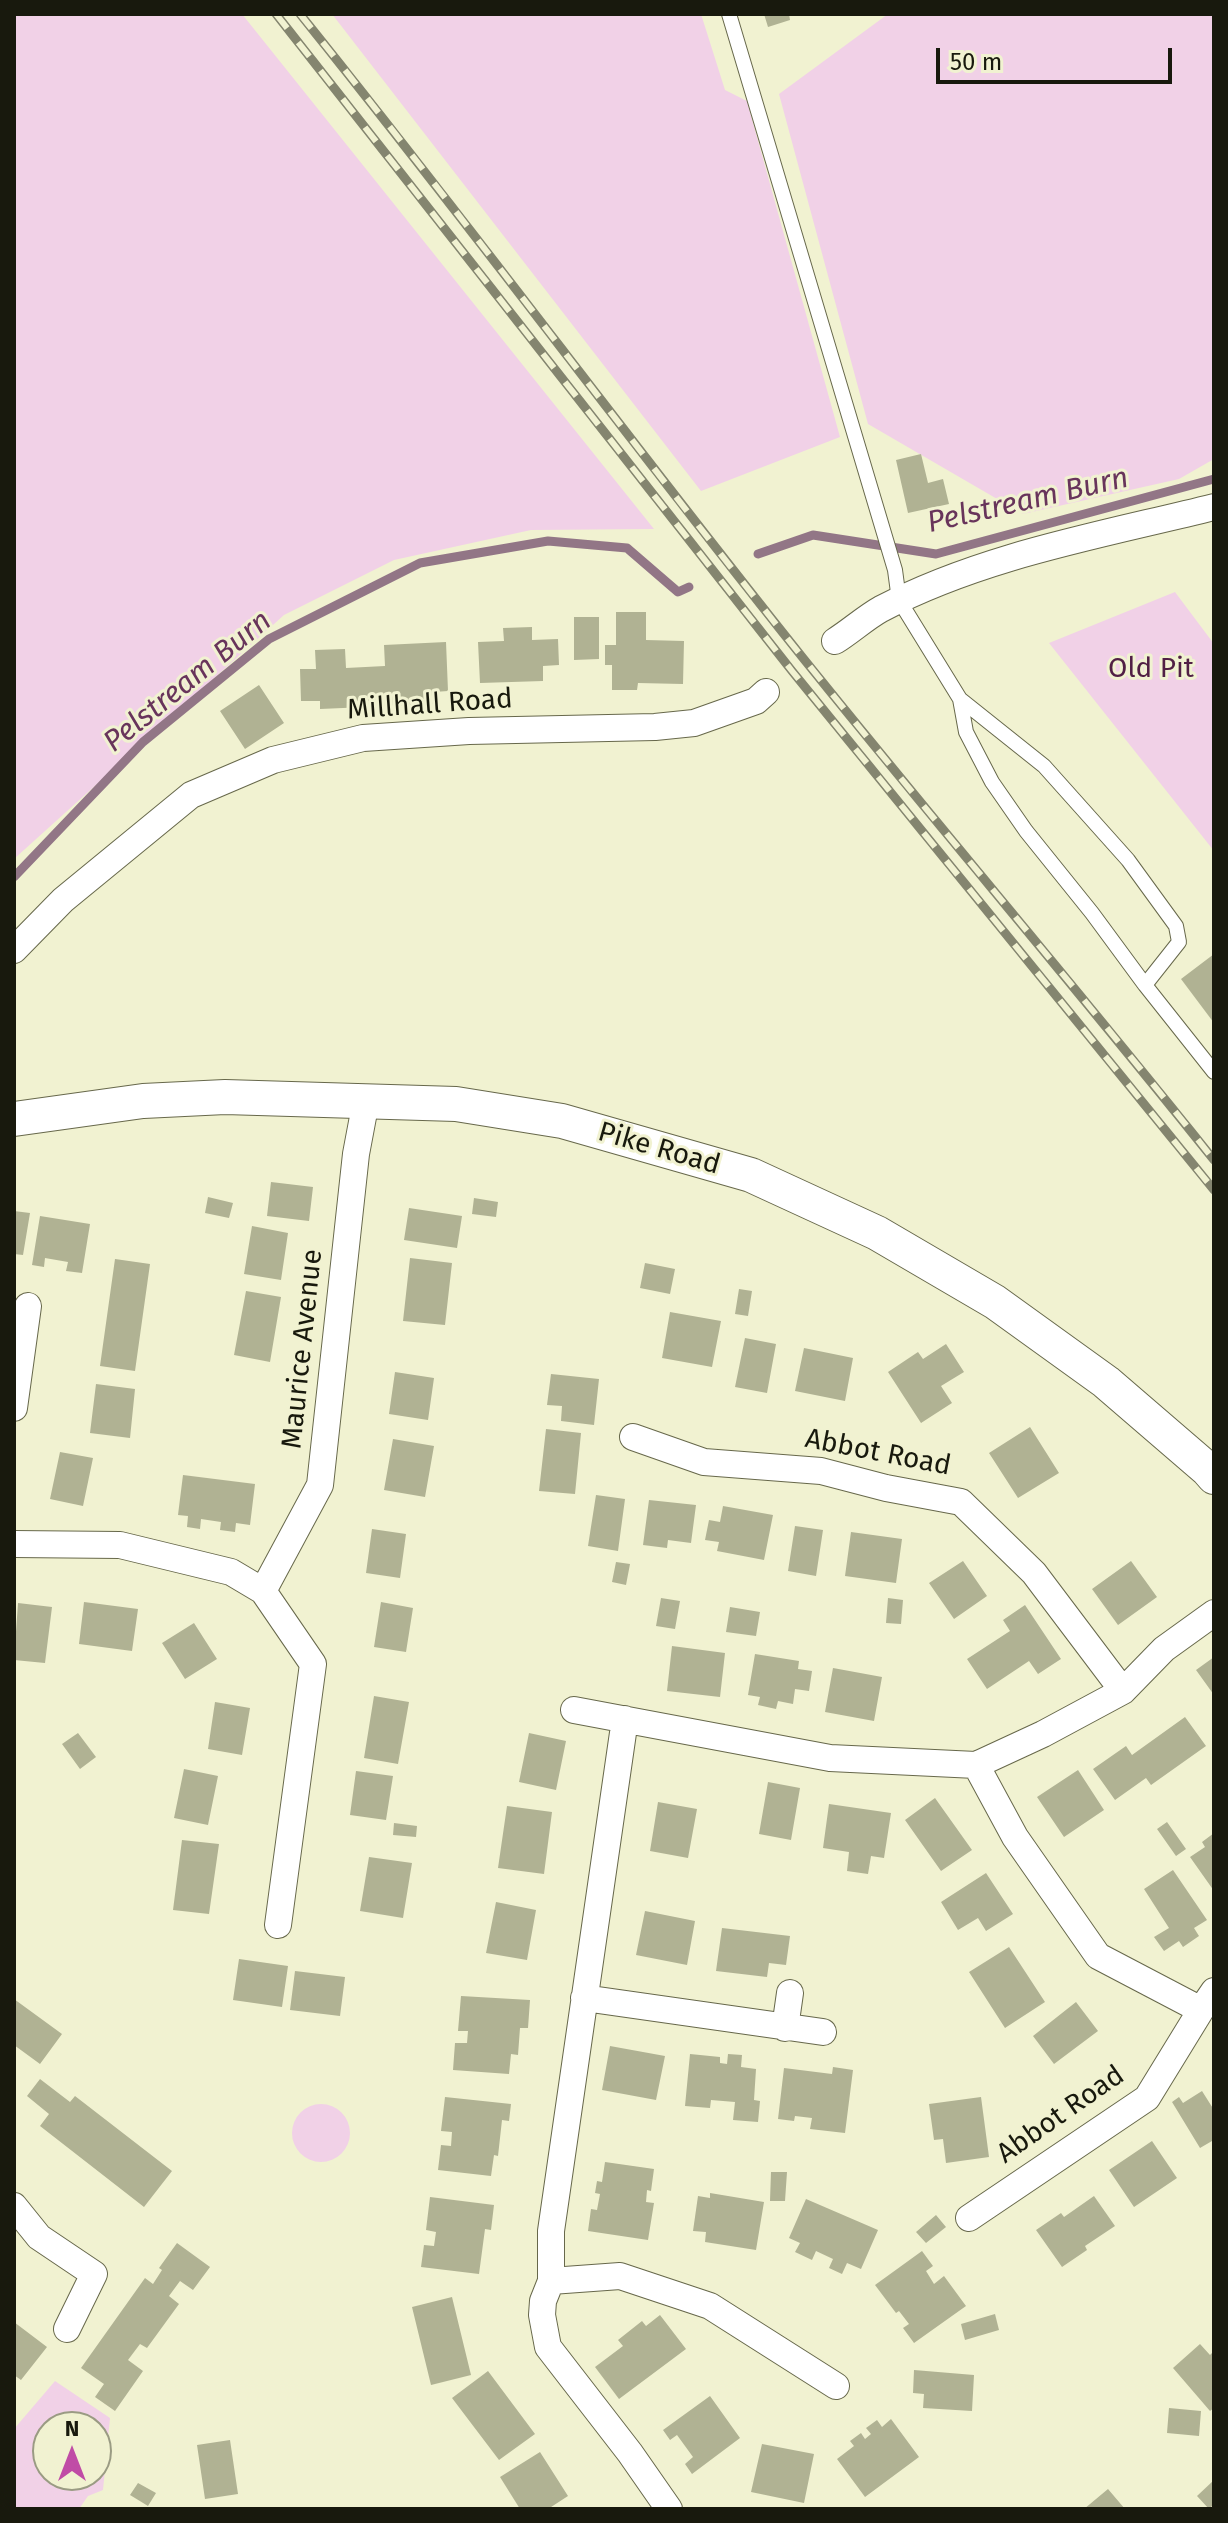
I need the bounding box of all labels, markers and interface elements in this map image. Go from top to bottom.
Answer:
scale bar [940,32,1176,82]
text: 50 m [950,48,1002,76]
water label: Pelstream Burn [924,460,1132,542]
water label: Pelstream Burn [97,603,279,761]
park label: Old Pit [1108,652,1194,686]
street label: Millhall Road [346,682,514,728]
street label: Pike Road [594,1116,724,1182]
street label: Maurice Avenue [276,1248,330,1450]
street label: Abbot Road [802,1422,954,1484]
street label: Abbot Road [991,2059,1131,2171]
north arrow [32,2411,112,2491]
text: N [65,2415,79,2442]

